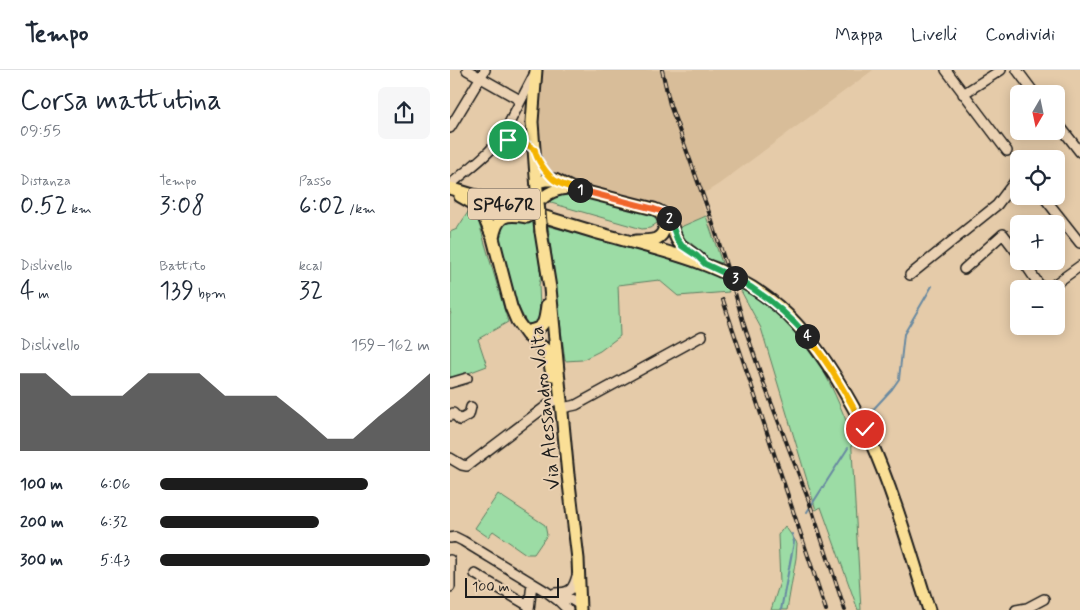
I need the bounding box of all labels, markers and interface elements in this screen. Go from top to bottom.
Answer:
text: Tempo [25,19,89,50]
text: Mappa [835,23,883,47]
text: Livelli [911,23,957,47]
text: Condividi [985,23,1055,47]
text: Corsa mattutina [20,83,222,120]
north arrow [1010,85,1065,140]
map controls [1010,85,1065,335]
button: share [378,87,430,139]
pin [487,119,529,161]
text: 09:55 [20,121,61,142]
icon: arrive [494,126,522,154]
button: locate [1010,150,1065,205]
text: Distanza [20,172,71,190]
text: Tempo [159,172,196,190]
text: Passo [299,172,331,190]
pin: 1 [568,178,592,202]
text: 1 [577,181,584,199]
road number: SP467R [468,188,540,220]
text: 0.52 [20,190,67,223]
text: 3:08 [159,190,205,223]
text: 6:02 [299,190,345,223]
text: km [67,200,92,218]
text: /km [345,200,376,218]
pin: 2 [656,206,682,230]
text: 2 [666,209,673,227]
button: + [1010,215,1065,270]
text: Dislivello [20,257,72,275]
text: Battito [159,257,206,275]
text: kcal [299,257,322,275]
pin: 3 [722,266,748,290]
text: 3 [732,269,739,287]
text: 4 [20,275,35,308]
text: 139 [159,275,194,308]
text: 32 [299,275,323,308]
button: − [1010,280,1065,335]
text: m [35,285,50,303]
text: bpm [194,285,226,303]
pin: 4 [794,324,820,348]
street label: Via Alessandro Volta [524,325,567,491]
text: 4 [803,327,812,345]
text: Dislivello [20,335,80,356]
text: 159–162 m [351,335,430,356]
pin [844,408,886,450]
icon: check [851,415,879,443]
text: 100 m [20,474,63,495]
text: 6:06 [100,474,130,495]
text: 200 m [20,512,64,533]
text: 6:32 [100,512,128,533]
text: 300 m [20,550,63,571]
text: 5:43 [100,550,130,571]
scale bar [465,575,559,598]
text: 100 m [472,578,510,596]

